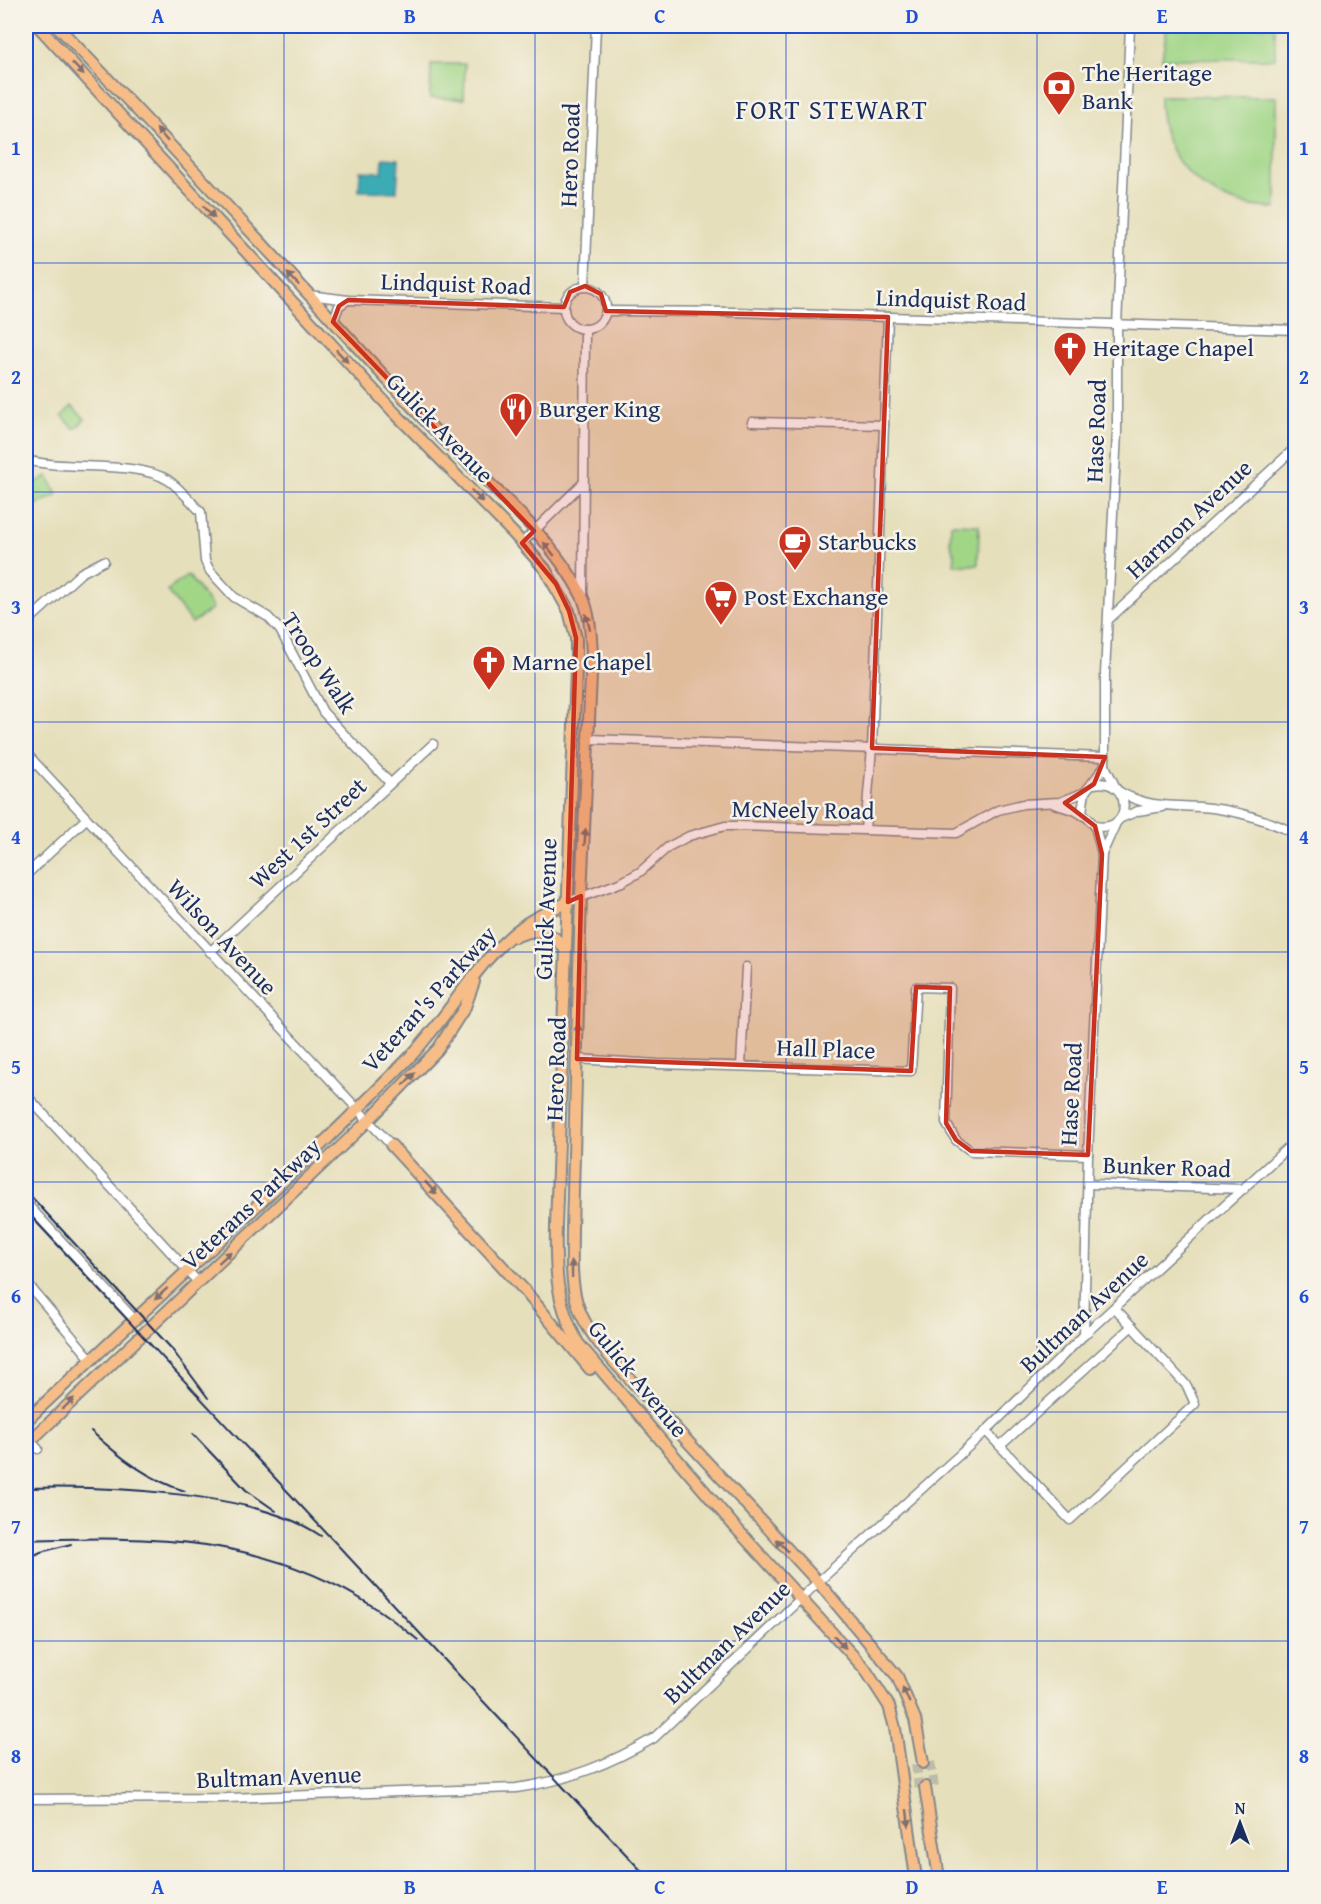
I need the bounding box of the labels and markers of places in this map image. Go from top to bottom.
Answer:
place label: The Heritage Bank [1082,55,1212,118]
bank icon: The Heritage Bank [1041,69,1077,116]
church icon: Heritage Chapel [1052,330,1088,377]
place label: Heritage Chapel [1093,330,1254,365]
restaurant icon: Burger King [498,391,534,438]
place label: Burger King [539,391,660,426]
cafe icon: Starbucks [777,524,813,571]
place label: Starbucks [818,524,917,559]
supermarket icon: Post Exchange [703,579,739,626]
place label: Post Exchange [744,579,889,614]
church icon: Marne Chapel [471,644,507,691]
place label: Marne Chapel [512,644,652,679]

